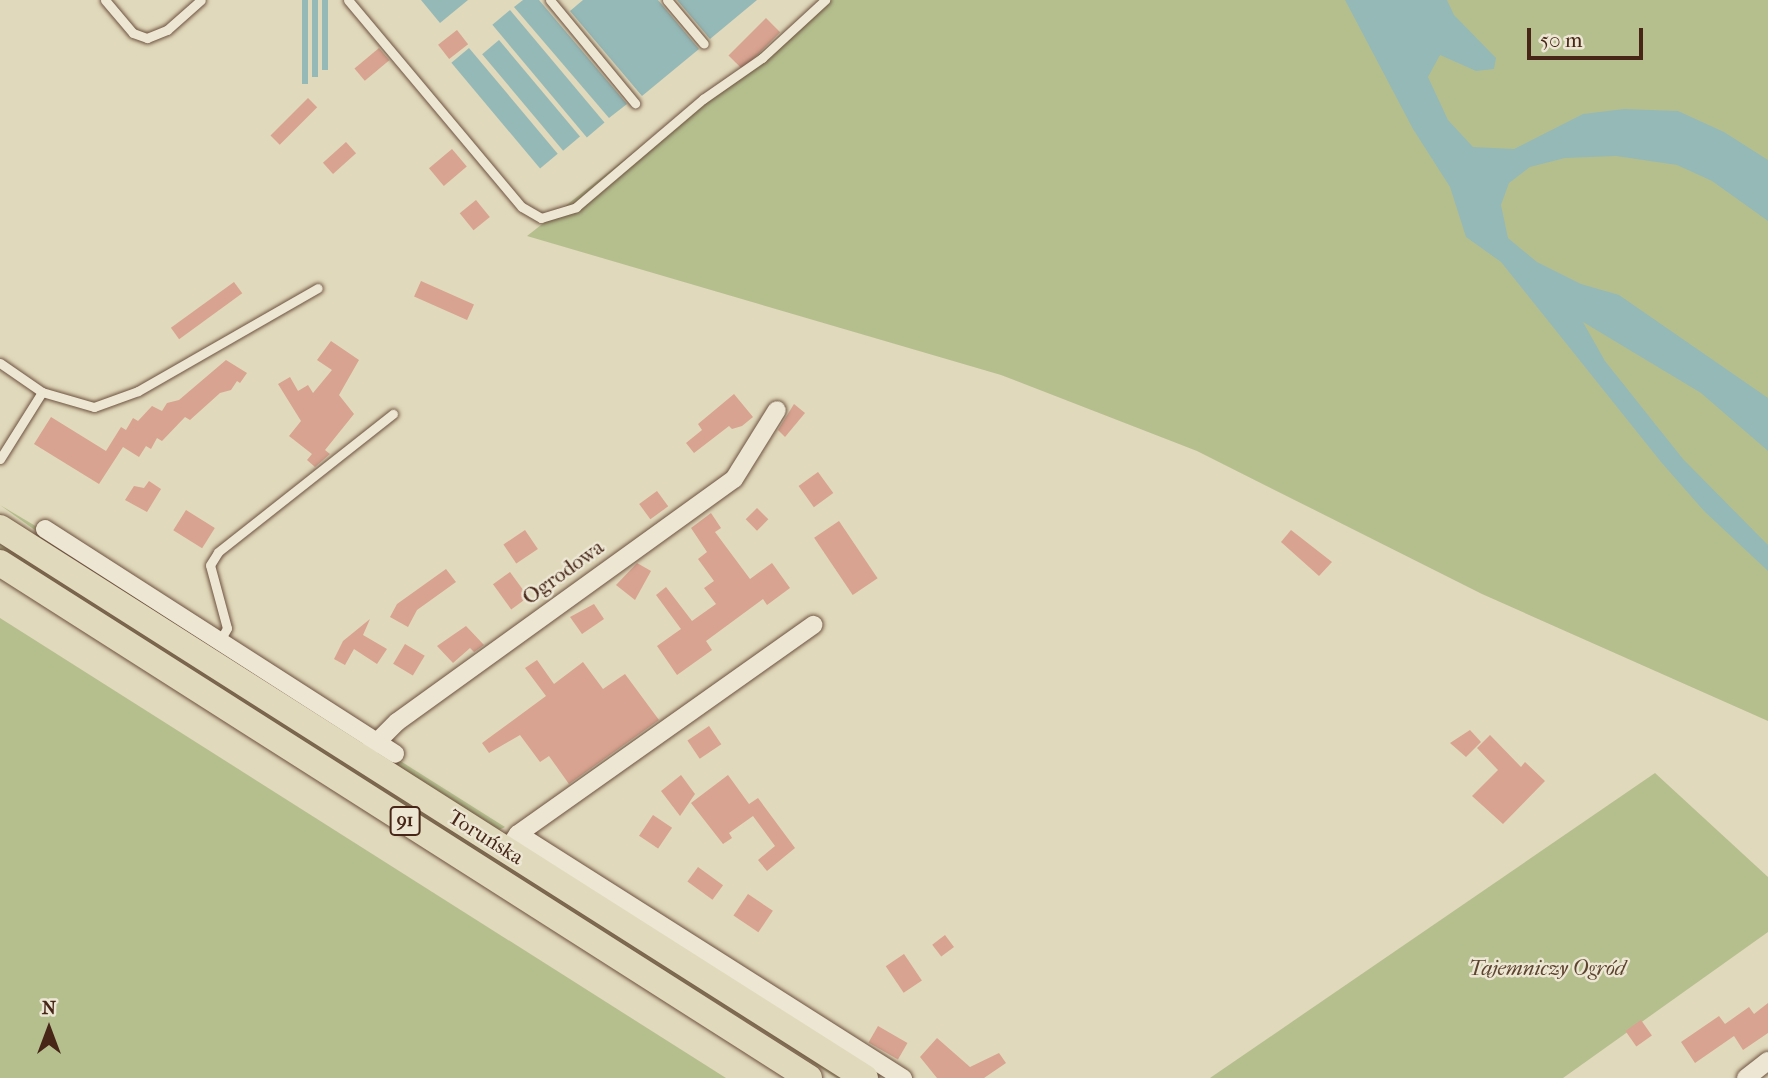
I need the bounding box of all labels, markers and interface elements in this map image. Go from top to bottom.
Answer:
scale bar [1530,14,1646,58]
text: 50 m [1540,28,1583,52]
street label: Ogrodowa [517,534,609,610]
street label: Toruńska [444,804,528,870]
road number: 91 [389,806,421,836]
park label: Tajemniczy Ogród [1468,955,1626,981]
north arrow [14,994,84,1064]
text: N [42,997,56,1019]

